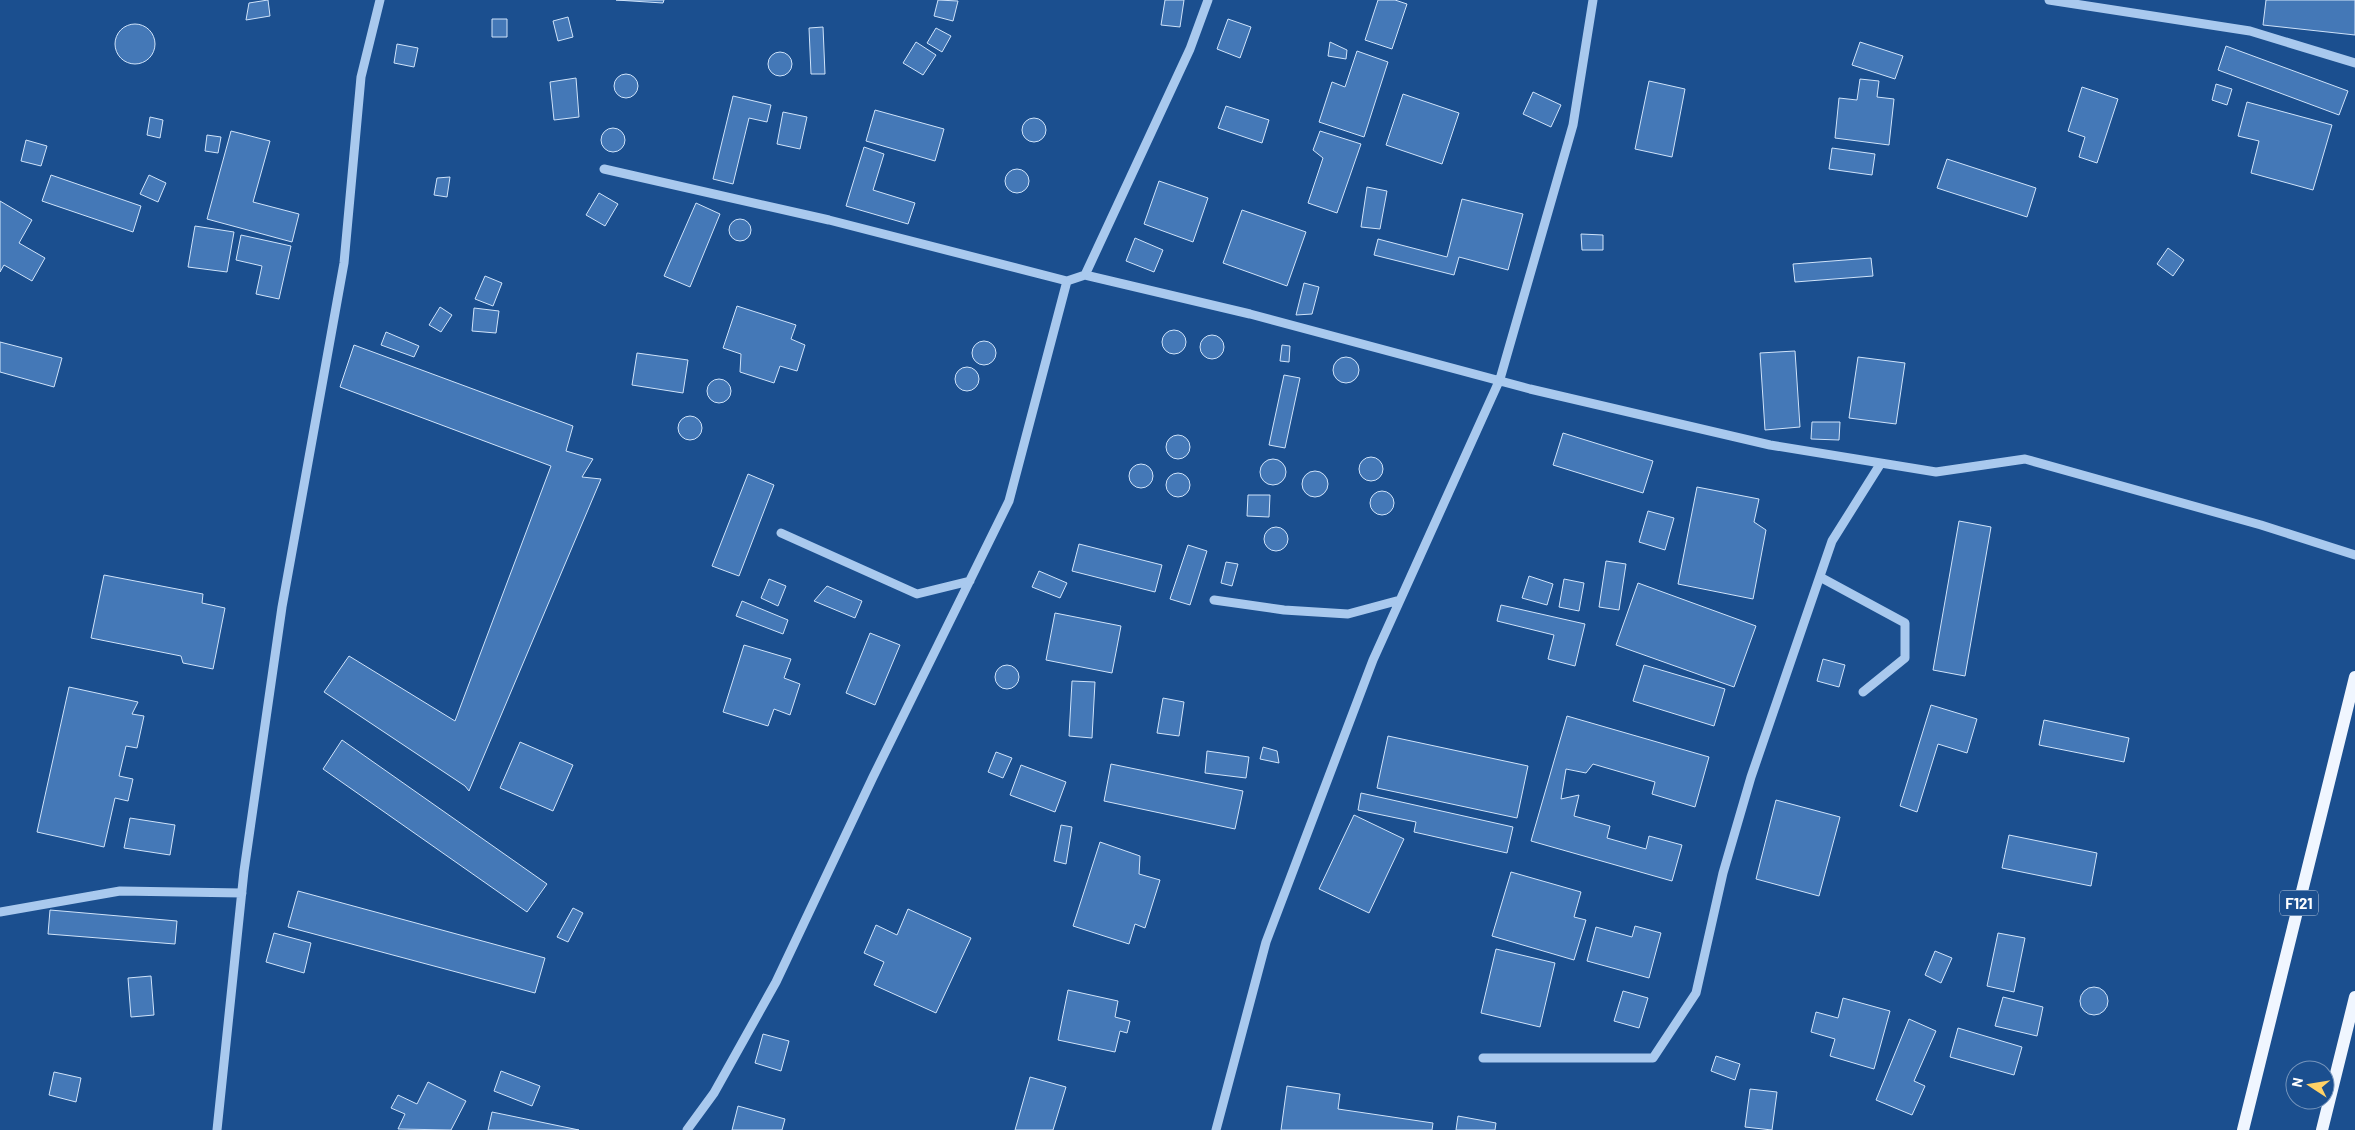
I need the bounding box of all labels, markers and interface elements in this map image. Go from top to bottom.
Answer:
road number: F121 [2280,890,2318,916]
north arrow [2285,1060,2335,1110]
text: N [2288,1076,2306,1089]

